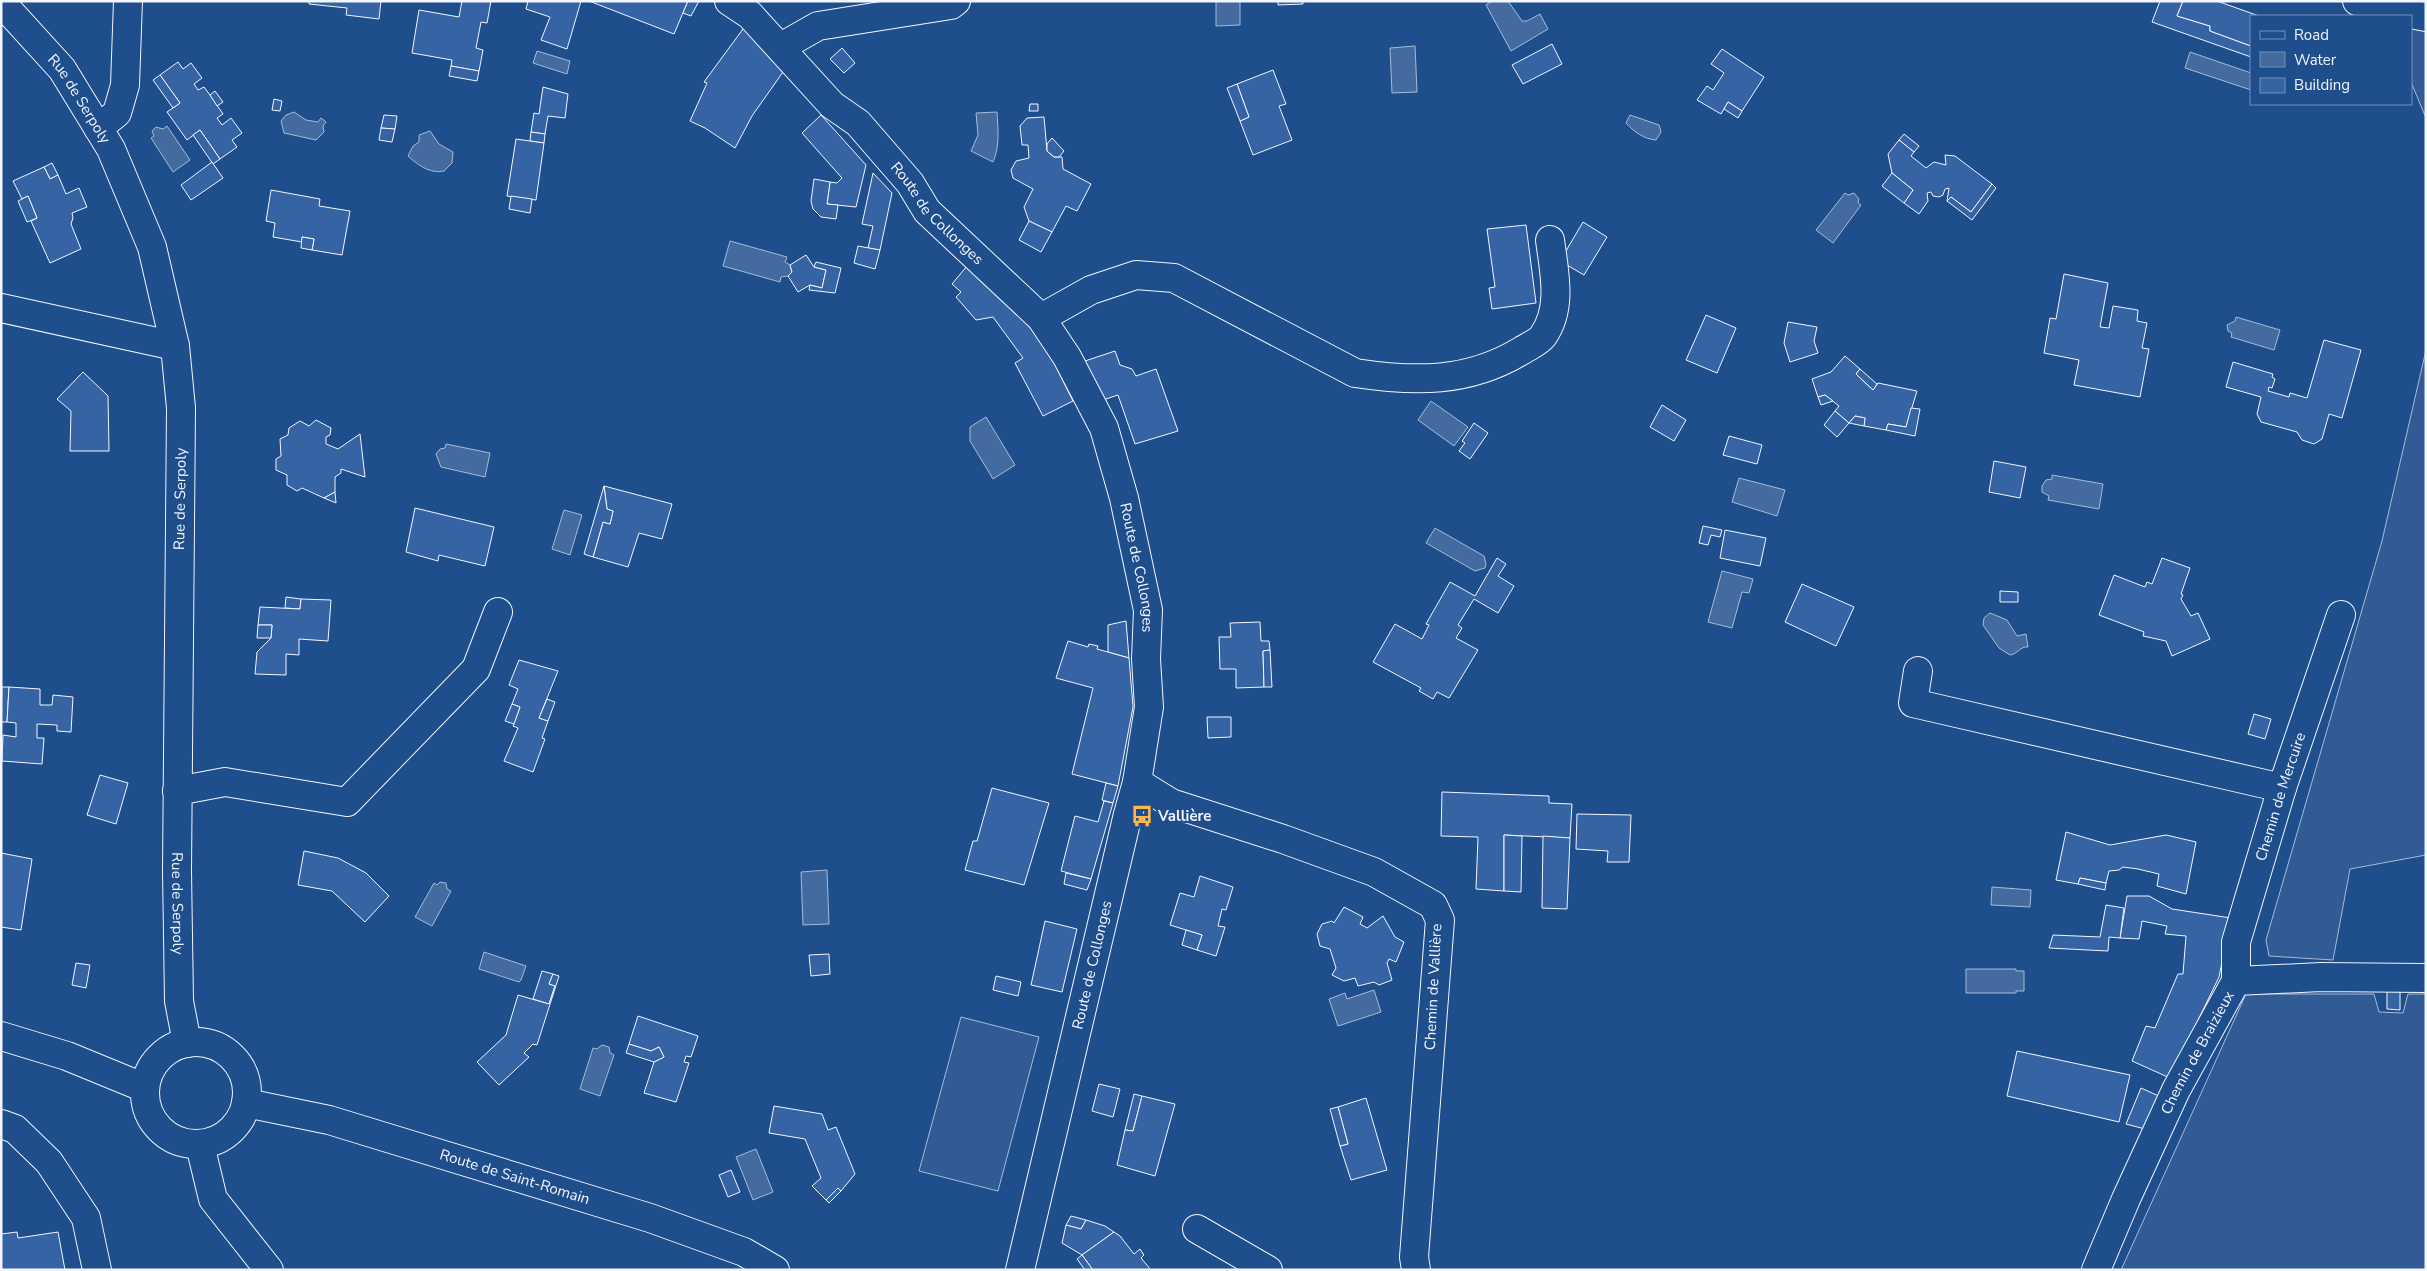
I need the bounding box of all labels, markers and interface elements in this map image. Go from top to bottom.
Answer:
legend [2250,15,2412,105]
text: Road [2294,25,2329,45]
street label: Rue de Serpoly [43,50,115,148]
text: Water [2294,50,2337,70]
text: Building [2294,75,2350,95]
street label: Route de Collonges [886,158,988,269]
street label: Rue de Serpoly [169,447,191,550]
street label: Route de Collonges [1115,501,1158,633]
street label: Chemin de Mercuire [2251,730,2310,863]
bus stop icon: Vallière [1129,803,1155,829]
place label: Vallière [1157,806,1211,826]
street label: Rue de Serpoly [167,852,188,955]
street label: Route de Collonges [1067,899,1117,1031]
street label: Chemin de Vallière [1420,923,1446,1051]
street label: Chemin de Braizieux [2156,987,2239,1118]
street label: Route de Saint-Romain [437,1144,592,1209]

